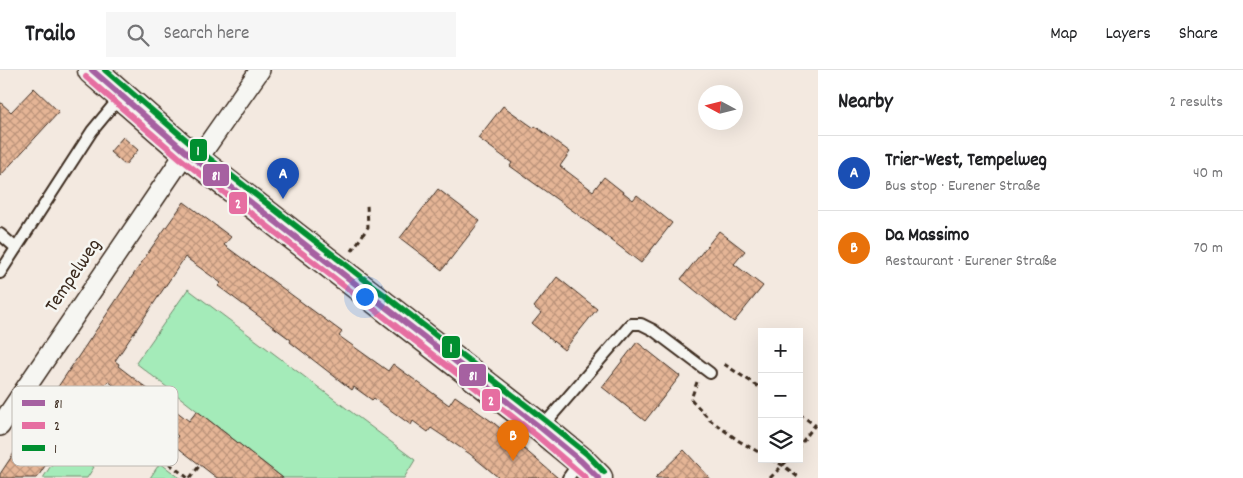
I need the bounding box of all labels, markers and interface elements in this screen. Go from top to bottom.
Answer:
search box [106,12,456,57]
text: Trailo [25,18,76,52]
icon: search [124,21,152,49]
text: Search here [164,21,249,48]
text: Map [1050,22,1077,47]
text: Layers [1105,22,1151,47]
text: Share [1179,22,1218,47]
north arrow [698,85,743,130]
text: Nearby [838,88,893,118]
text: 2 results [1169,91,1223,114]
line badge: 1 [189,138,208,162]
text: 1 [196,142,200,162]
text: Trier-West, Tempelweg [885,148,1047,175]
pin: A [267,158,299,199]
text: A [850,162,858,185]
text: 40 m [1193,162,1223,185]
line badge: 81 [202,163,230,187]
text: 81 [212,167,220,187]
text: Bus stop · Eurener Straße [885,175,1040,198]
line badge: 2 [228,191,248,215]
text: 2 [235,195,241,215]
text: Da Massimo [885,223,969,250]
street label: Tempelweg [39,233,109,319]
text: B [850,237,858,260]
text: 70 m [1193,237,1223,260]
text: Restaurant · Eurener Straße [885,250,1057,273]
your location [352,284,378,310]
map controls [758,328,803,463]
button: + [758,328,803,373]
line badge: 1 [441,335,461,359]
text: 1 [449,339,453,359]
line badge: 81 [458,363,487,387]
text: 81 [469,367,477,387]
button: − [758,373,803,418]
legend [12,386,178,466]
line badge: 2 [481,388,501,412]
text: 2 [488,392,494,412]
text: 81 [54,395,63,415]
text: 2 [54,417,60,437]
button: layers [758,418,803,463]
pin: B [497,420,529,461]
text: 1 [54,440,57,460]

